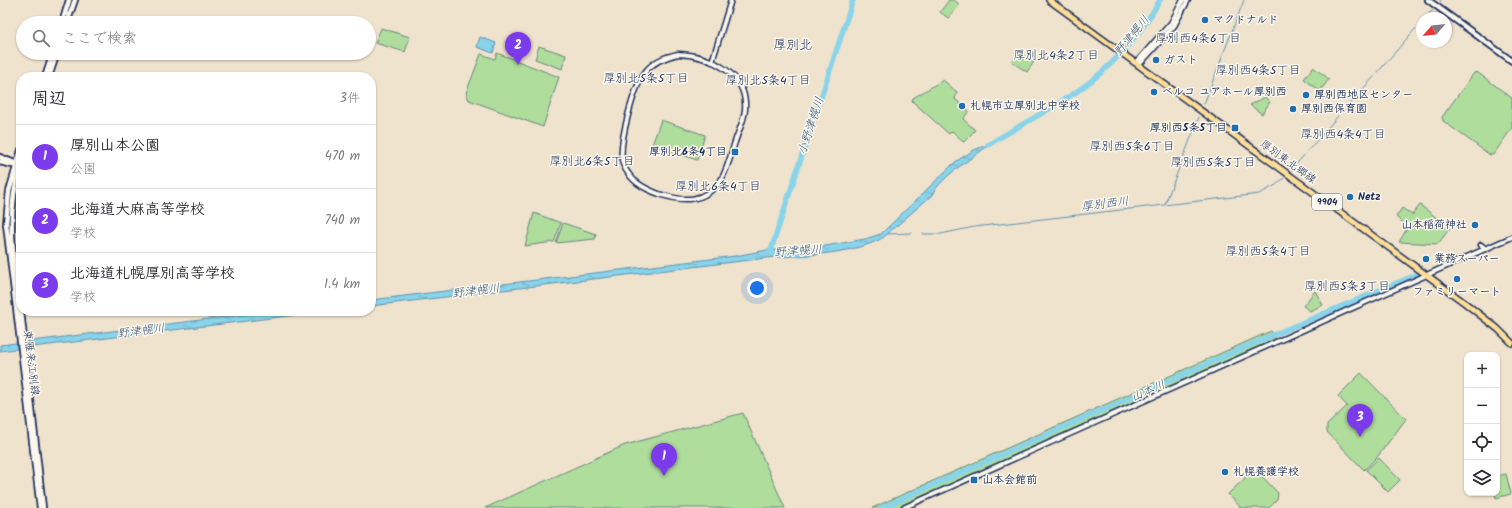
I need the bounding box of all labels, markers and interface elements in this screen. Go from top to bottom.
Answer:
water label: 野津幌川 [1110,11,1154,61]
place label: マクドナルド [1213,11,1279,29]
north arrow [1416,12,1452,48]
marker: マクドナルド [1200,15,1210,25]
search box [16,16,376,60]
icon: search [30,27,52,49]
text: ここで検索 [62,27,137,51]
district label: 厚別西4条6丁目 [1155,29,1241,48]
pin: 2 [505,32,531,65]
district label: 厚別北 [773,35,813,56]
district label: 厚別北4条2丁目 [1013,46,1099,65]
place label: ガスト [1164,51,1198,69]
marker: ガスト [1151,55,1161,65]
district label: 厚別西4条5丁目 [1215,61,1301,80]
district label: 厚別北5条5丁目 [604,69,688,88]
district label: 厚別北5条4丁目 [725,71,811,90]
place label: ベルコ ユアホール厚別西 [1162,83,1287,101]
text: 周辺 [32,86,66,113]
place label: 厚別西地区センター [1314,86,1413,104]
marker: ベルコ ユアホール厚別西 [1149,87,1159,97]
text: 3件 [340,88,360,109]
marker: 厚別西地区センター [1301,90,1311,100]
water label: 小野津幌川 [793,95,829,157]
place label: 札幌市立厚別北中学校 [970,97,1080,115]
place label: 厚別西保育園 [1301,100,1367,118]
marker: 札幌市立厚別北中学校 [957,101,967,111]
marker: 厚別西保育園 [1288,104,1298,114]
place label: 厚別西5条5丁目 [1150,119,1227,137]
marker: 厚別西5条5丁目 [1230,123,1240,133]
district label: 厚別西4条4丁目 [1300,125,1386,144]
text: 厚別山本公園 [70,134,160,158]
street label: 厚別東北郷線 [1256,135,1320,189]
district label: 厚別西5条6丁目 [1089,137,1175,156]
place label: 厚別北6条4丁目 [649,143,727,161]
text: 1 [43,146,47,167]
text: 470 m [325,146,360,167]
marker: 厚別北6条4丁目 [730,147,740,157]
district label: 厚別北6条5丁目 [549,152,635,171]
district label: 厚別西5条5丁目 [1171,153,1255,172]
text: 公園 [70,159,96,180]
district label: 厚別北6条4丁目 [675,177,761,196]
place label: Netz [1358,188,1381,206]
water label: 厚別西川 [1080,192,1130,216]
marker: Netz [1345,192,1355,202]
road number: 9904 [1312,194,1342,210]
text: 北海道大麻高等学校 [70,198,205,222]
text: 2 [41,210,49,231]
text: 740 m [325,210,360,231]
place label: 山本稲荷神社 [1401,216,1467,234]
marker: 山本稲荷神社 [1470,220,1480,230]
text: 学校 [70,223,96,244]
water label: 野津幌川 [773,240,823,262]
district label: 厚別西5条4丁目 [1225,242,1311,261]
place label: 業務スーパー [1434,250,1500,268]
marker: 業務スーパー [1421,254,1431,264]
text: 北海道札幌厚別高等学校 [70,262,235,286]
text: 3 [41,274,49,295]
text: 1.4 km [324,274,360,295]
marker: ファミリーマート [1452,274,1462,284]
district label: 厚別西5条3丁目 [1304,277,1390,296]
your location [747,278,767,298]
water label: 野津幌川 [451,279,501,303]
place label: ファミリーマート [1413,283,1501,301]
text: 学校 [70,287,96,308]
water label: 野津幌川 [116,319,166,343]
street label: 東雁来江別線 [18,329,44,397]
map controls [1464,352,1500,496]
button: + [1464,352,1500,388]
water label: 山本川 [1128,375,1168,407]
button: − [1464,388,1500,424]
pin: 3 [1347,404,1373,437]
button: locate [1464,424,1500,460]
pin: 1 [651,443,677,476]
button: layers [1464,460,1500,496]
place label: 札幌養護学校 [1233,463,1299,481]
marker: 札幌養護学校 [1220,467,1230,477]
place label: 山本会館前 [982,471,1037,489]
marker: 山本会館前 [969,475,979,485]

